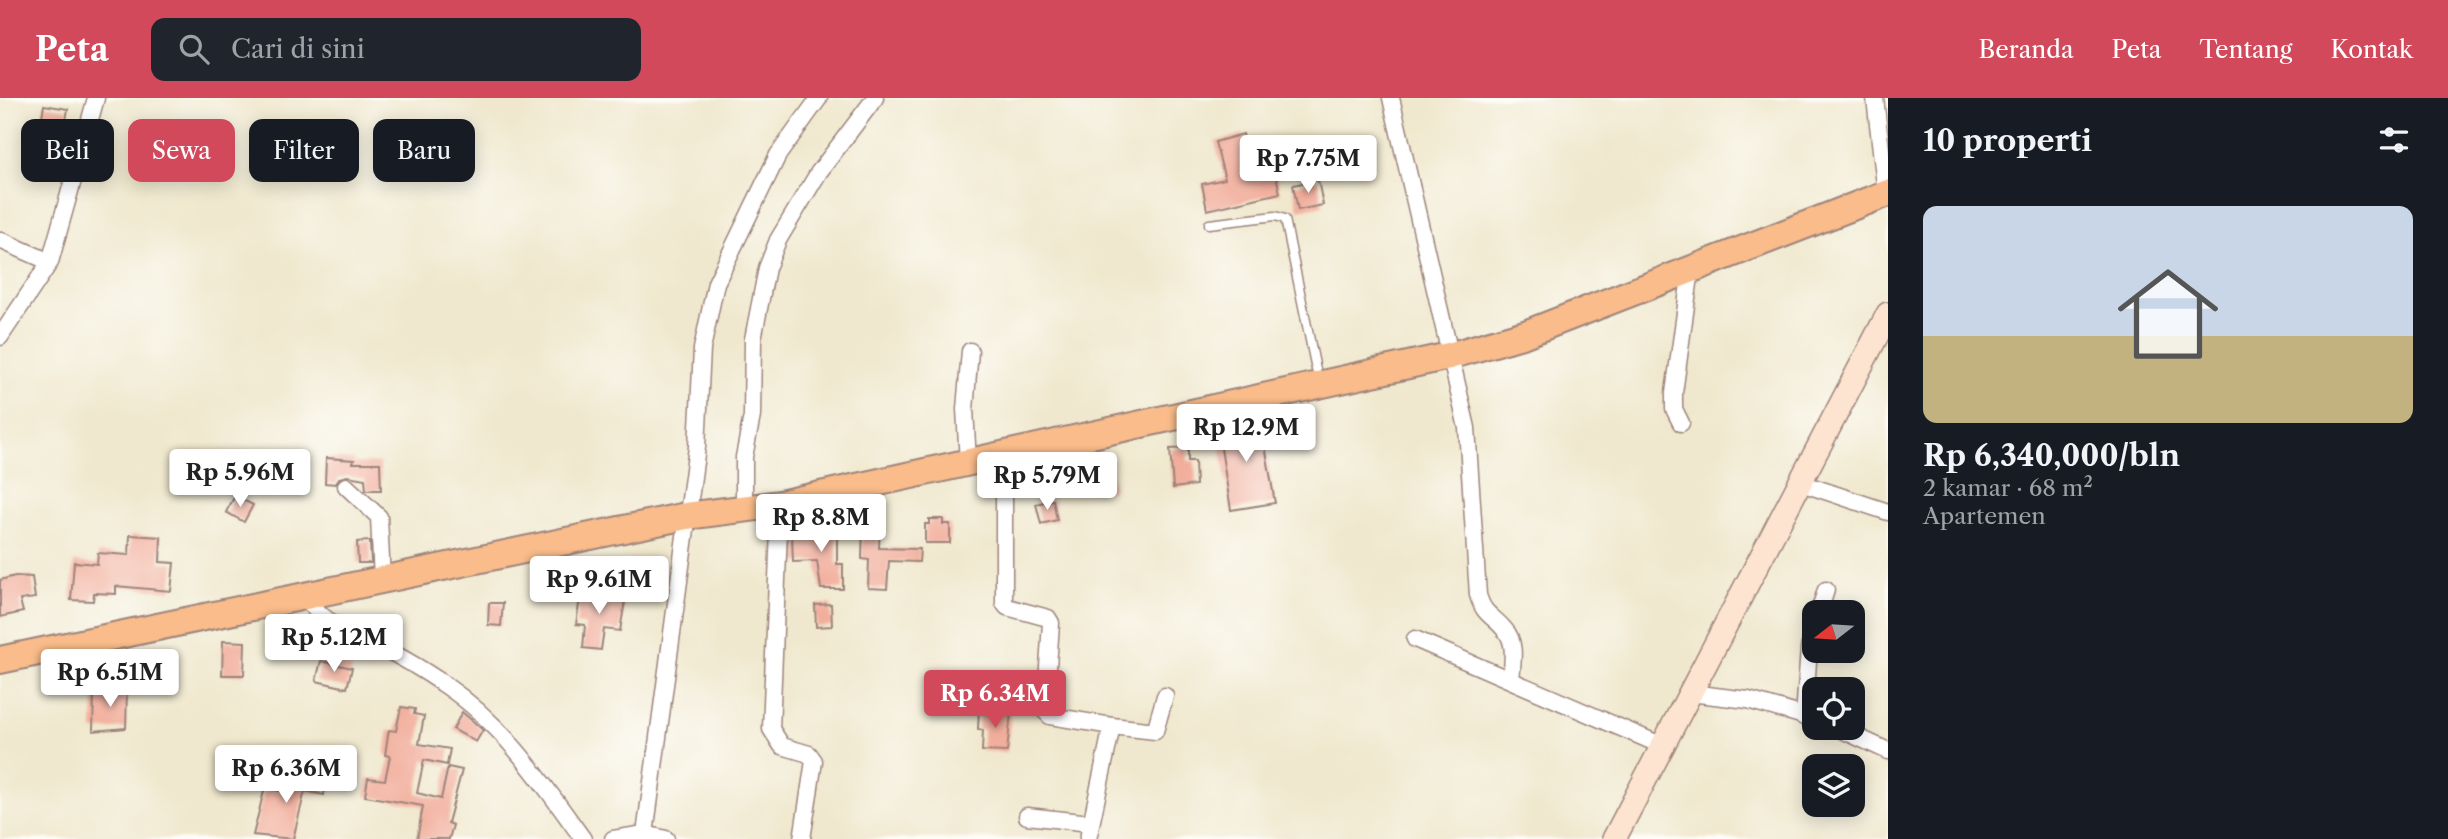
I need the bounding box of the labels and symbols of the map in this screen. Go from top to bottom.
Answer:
pin: Rp 7.75M [1236,136,1380,195]
pin: Rp 12.9M [1174,404,1318,464]
pin: Rp 5.96M [168,450,312,509]
pin: Rp 5.79M [975,452,1119,512]
pin: Rp 8.8M [756,494,886,554]
pin: Rp 9.61M [527,556,671,616]
north arrow [1802,600,1866,663]
pin: Rp 5.12M [262,614,406,674]
pin: Rp 6.51M [38,650,182,709]
pin: Rp 6.34M [923,670,1067,730]
pin: Rp 6.36M [214,746,358,805]

